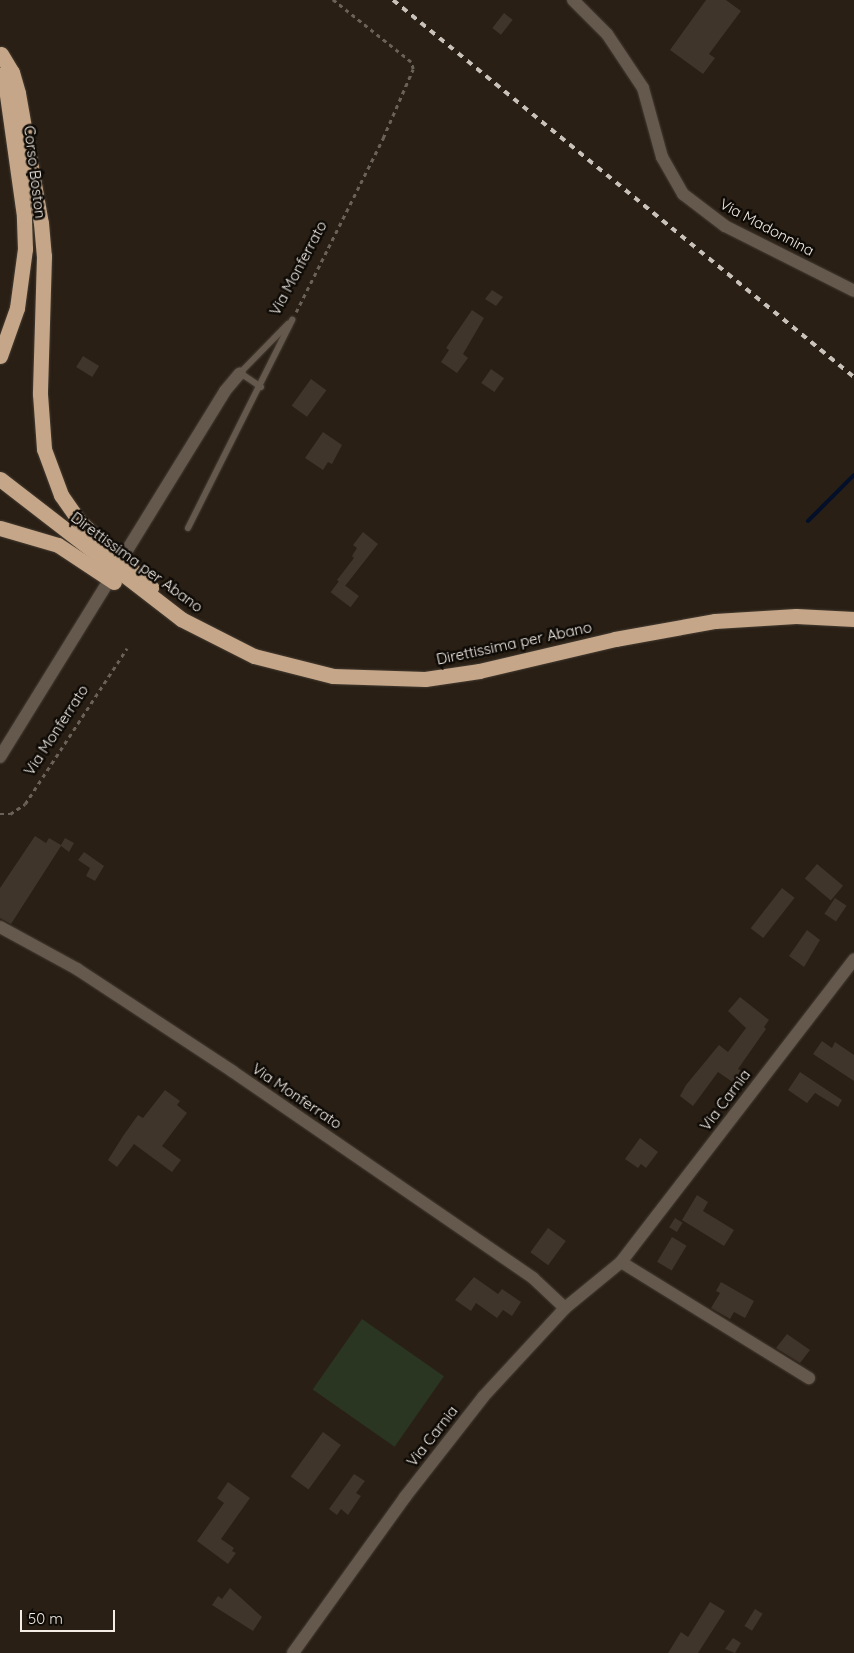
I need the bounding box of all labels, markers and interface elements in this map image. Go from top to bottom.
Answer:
street label: Corso Boston [20,125,50,219]
street label: Via Madonnina [717,195,817,259]
street label: Via Monferrato [266,218,330,318]
street label: Direttissima per Abano [68,508,206,616]
street label: Direttissima per Abano [435,618,593,668]
street label: Via Monferrato [20,681,92,779]
street label: Via Monferrato [249,1059,345,1133]
street label: Via Carnia [696,1066,754,1134]
street label: Via Carnia [403,1402,461,1470]
scale bar [22,1600,118,1632]
text: 50 m [28,1609,63,1628]

